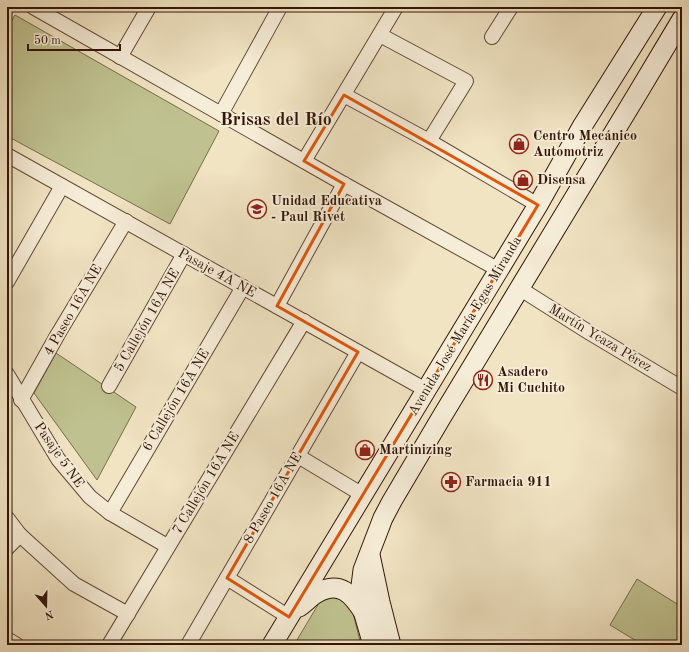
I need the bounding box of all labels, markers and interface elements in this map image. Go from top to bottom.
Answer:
scale bar [28,26,120,52]
text: 50 m [34,34,61,47]
district label: Brisas del Río [220,111,332,129]
place label: Centro Mecánico Automotriz [533,129,637,159]
shop icon: Centro Mecánico Automotriz [508,133,530,155]
shop icon: Disensa [512,169,534,191]
place label: Disensa [537,173,586,187]
place label: Unidad Educativa - Paul Rivet [271,194,382,224]
school or university icon: Unidad Educativa - Paul Rivet [246,198,268,220]
street label: Avenida José María Egas Miranda [406,234,524,418]
street label: Pasaje 4A NE [176,246,258,300]
street label: 4 Paseo 16A NE [41,262,105,358]
street label: 5 Callejón 16A NE [112,266,182,374]
street label: Martín Ycaza Pérez [546,302,654,374]
street label: 6 Callejón 16A NE [140,346,212,454]
place label: Asadero Mi Cuchito [497,365,565,395]
restaurant icon: Asadero Mi Cuchito [472,369,494,391]
street label: Pasaje 5 NE [31,420,87,490]
street label: 7 Callejón 16A NE [170,429,242,537]
shop icon: Martinizing [354,439,376,461]
place label: Martinizing [379,443,452,457]
street label: 8 Paseo 16A NE [241,450,305,546]
pharmacy icon: Farmacia 911 [440,471,462,493]
place label: Farmacia 911 [465,475,552,489]
north arrow [26,586,66,626]
text: N [43,607,55,621]

